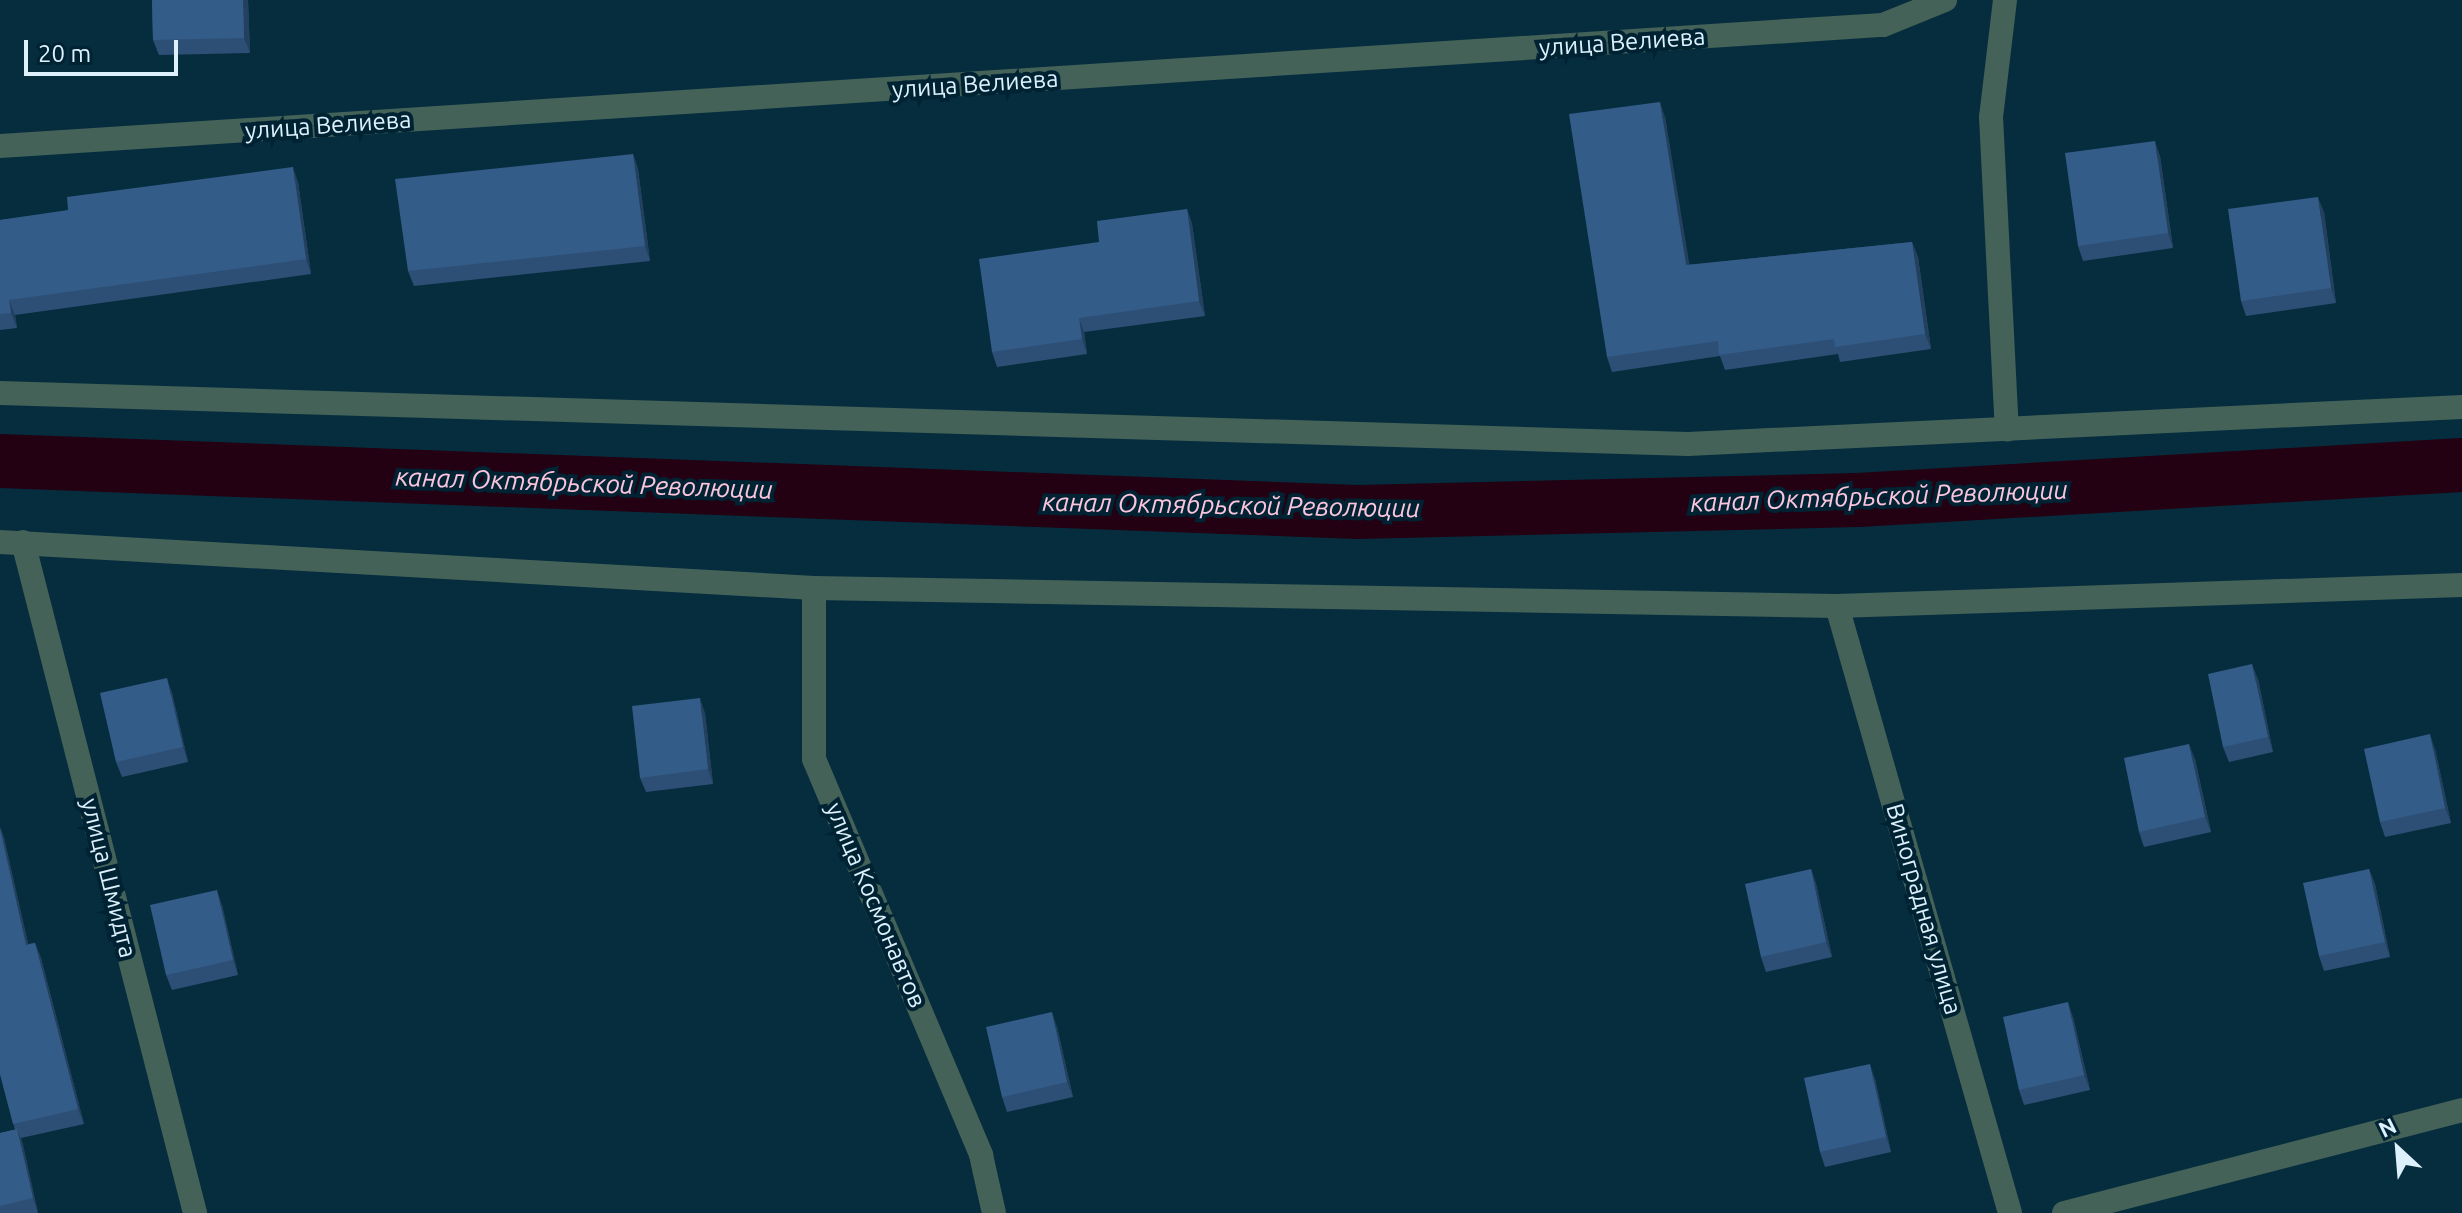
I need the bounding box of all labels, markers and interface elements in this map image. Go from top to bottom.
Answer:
street label: улица Велиева [1538,22,1706,62]
scale bar [28,24,182,74]
text: 20 m [38,40,91,67]
street label: улица Велиева [891,64,1059,104]
street label: улица Велиева [244,105,412,145]
water label: канал Октябрьской Революции [395,461,773,505]
water label: канал Октябрьской Революции [1690,474,2068,518]
water label: канал Октябрьской Революции [1042,486,1420,524]
street label: улица Шмидта [75,795,143,961]
street label: улица Космонавтов [820,798,932,1012]
street label: Виноградная улица [1880,800,1968,1018]
north arrow [2358,1109,2438,1189]
text: N [2374,1112,2400,1142]

